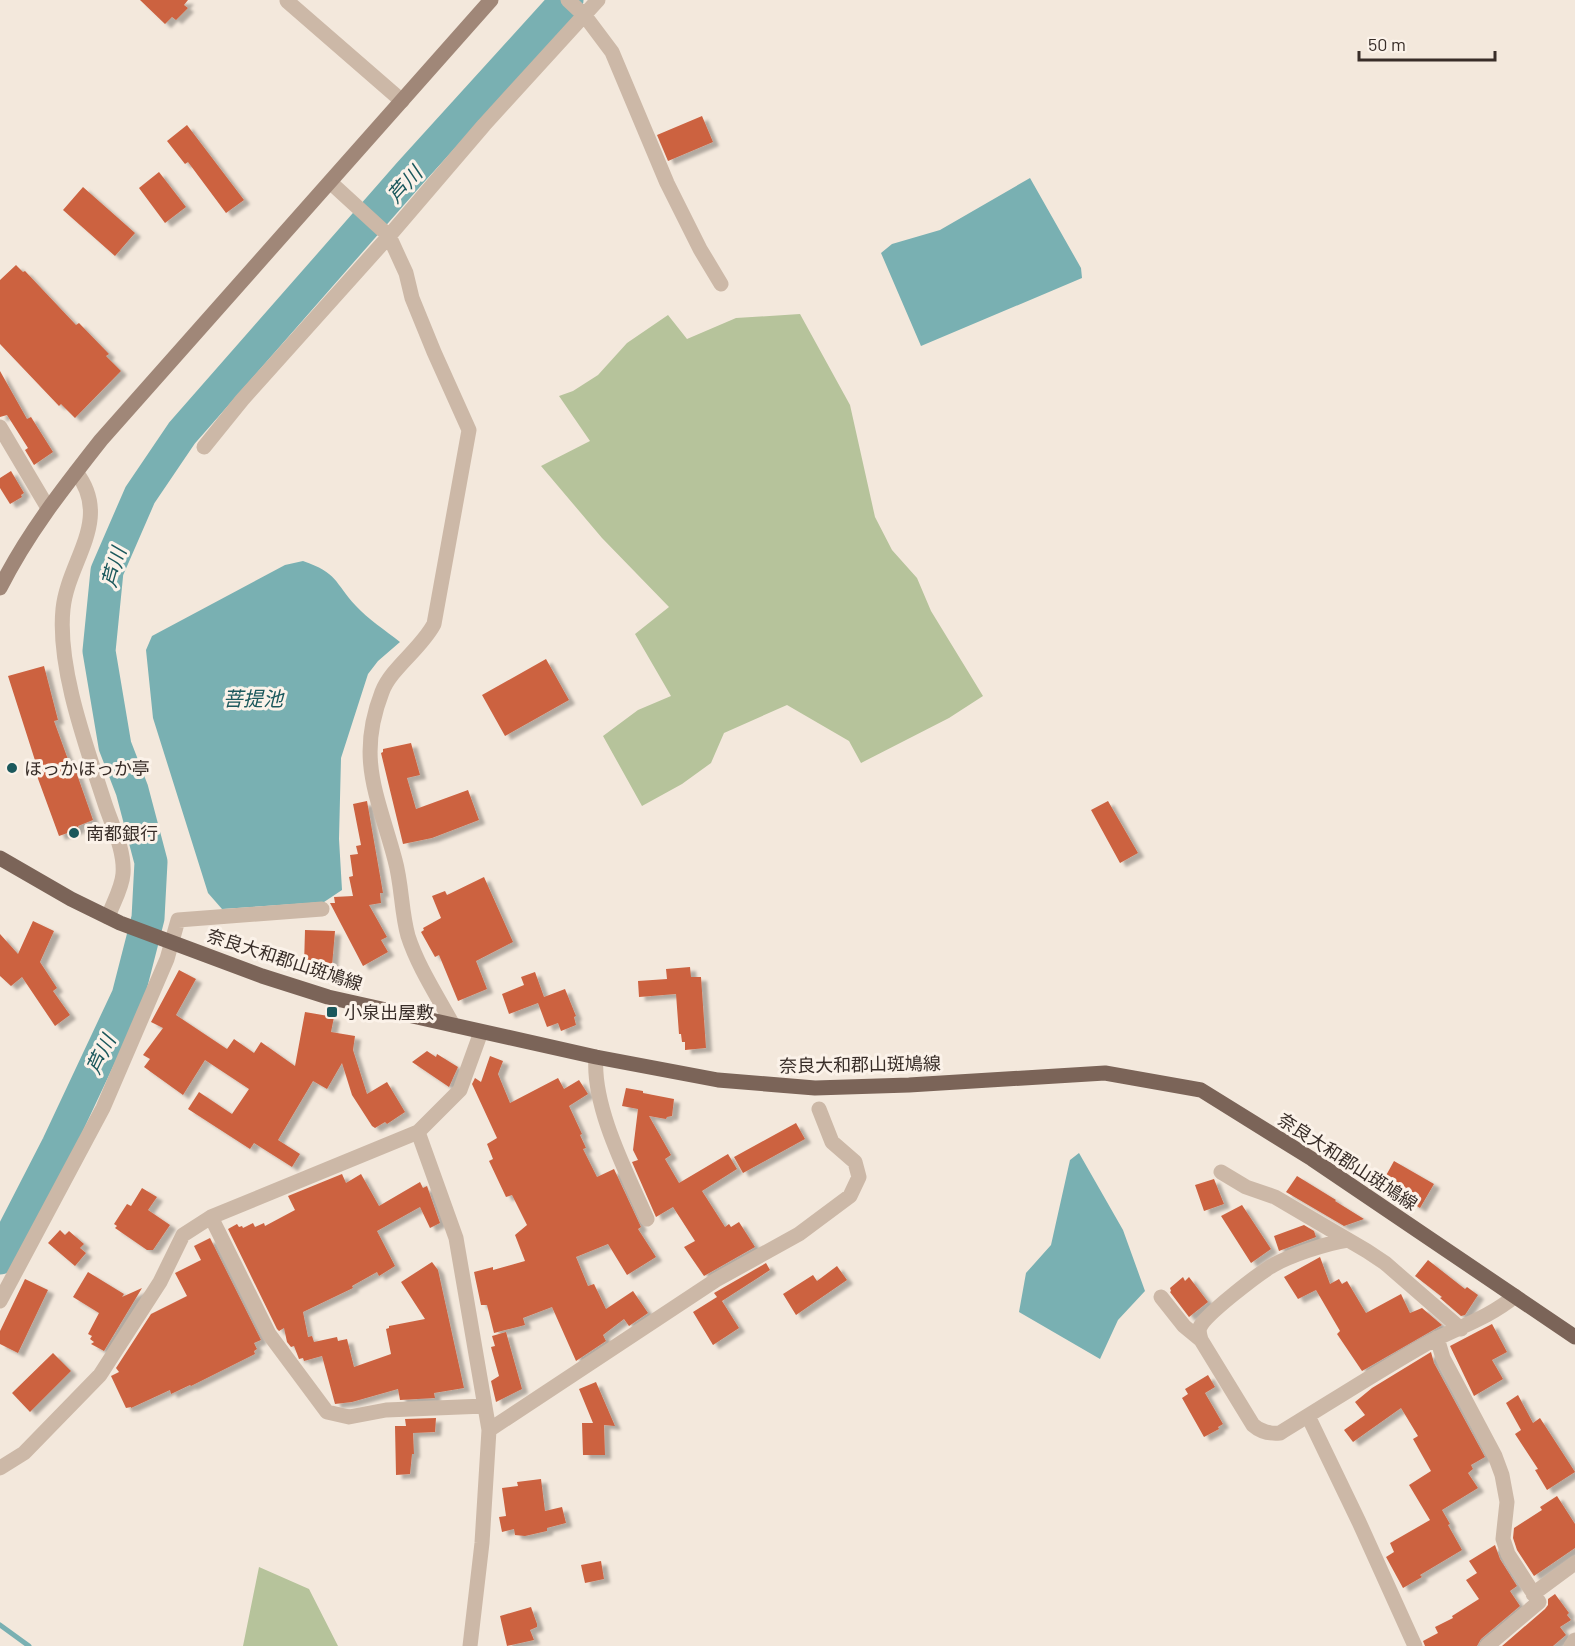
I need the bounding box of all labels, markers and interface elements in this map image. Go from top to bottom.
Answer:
scale bar [1359,24,1496,62]
text: 50 m [1368,33,1406,55]
water label: 芦川 [382,160,428,207]
water label: 芦川 [96,543,131,590]
water label: 菩提池 [223,686,285,710]
place label: ほっかほっか亭 [24,757,150,779]
marker: ほっかほっか亭 [5,761,19,775]
place label: 南都銀行 [86,822,158,844]
marker: 南都銀行 [67,826,81,840]
street label: 奈良大和郡山斑鳩線 [205,924,365,994]
place label: 小泉出屋敷 [344,1001,434,1023]
marker: 小泉出屋敷 [325,1005,339,1019]
water label: 芦川 [80,1029,120,1077]
street label: 奈良大和郡山斑鳩線 [779,1052,941,1076]
street label: 奈良大和郡山斑鳩線 [1274,1108,1422,1214]

